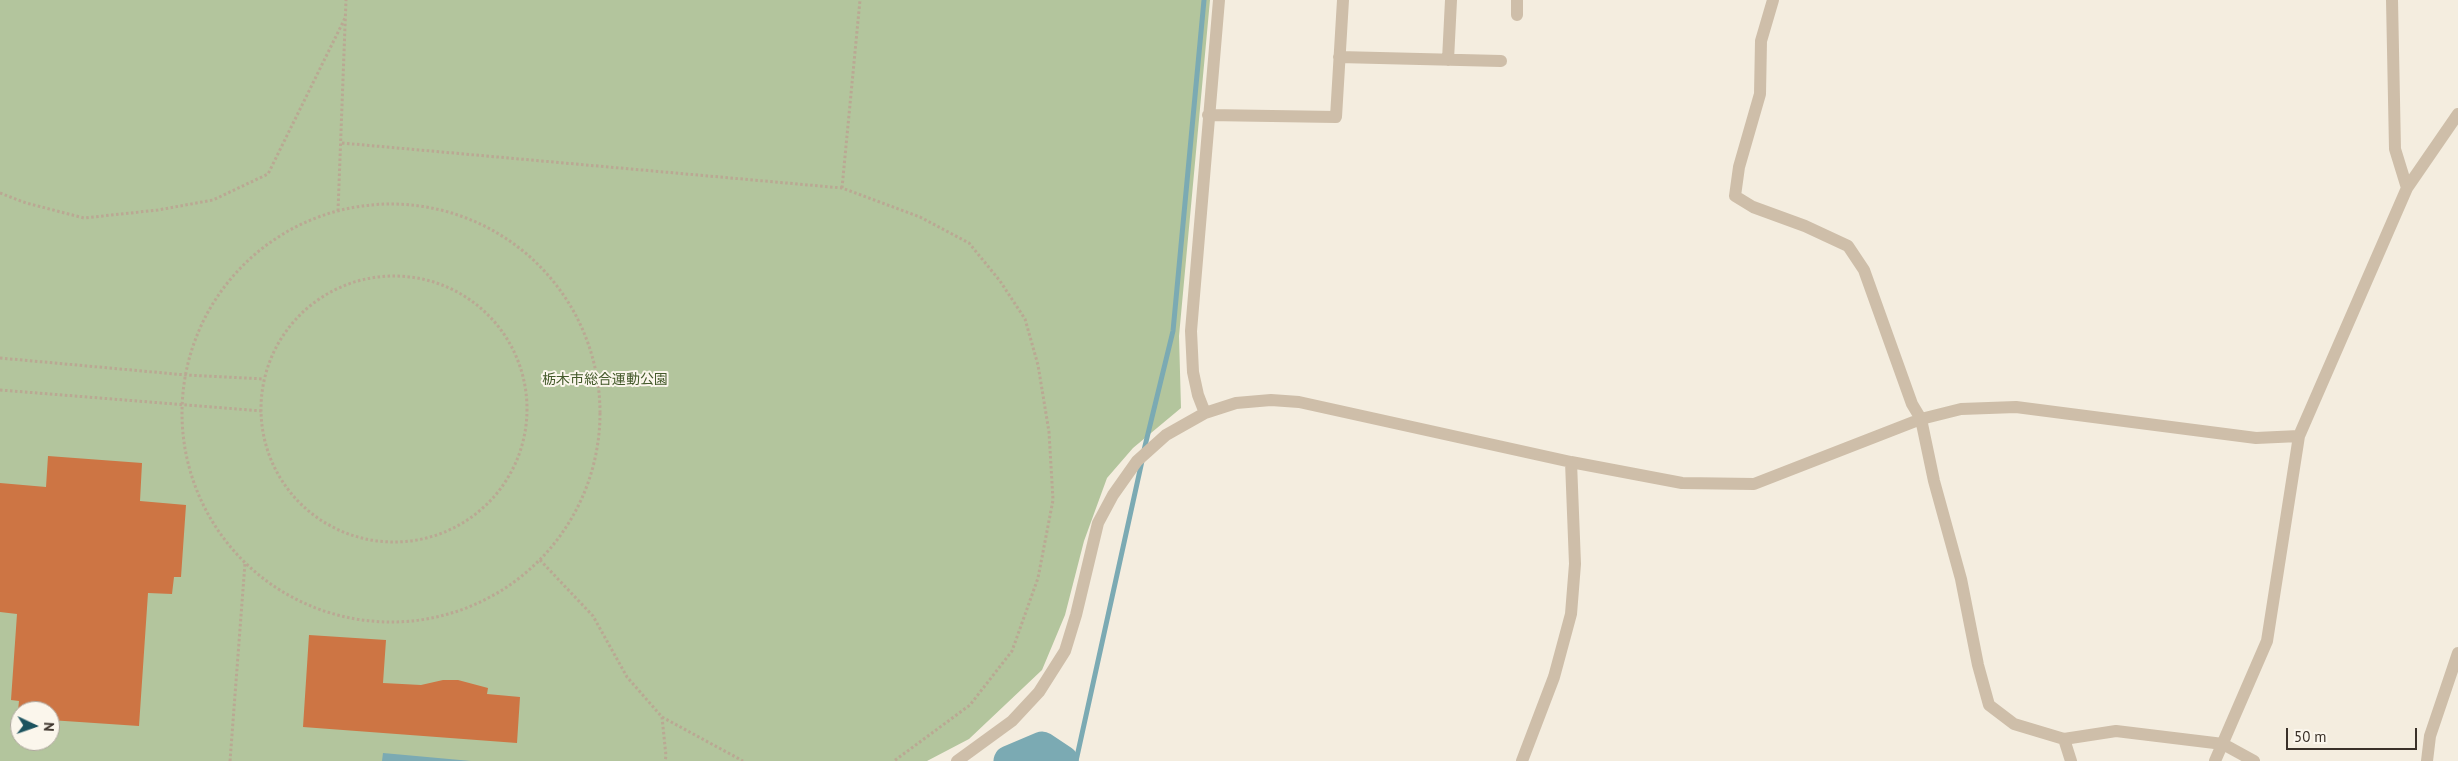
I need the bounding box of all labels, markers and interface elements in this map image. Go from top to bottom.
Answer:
park label: 栃木市総合運動公園 [542,372,668,388]
north arrow [10,701,60,751]
scale bar [2288,718,2419,750]
text: N [40,722,58,732]
text: 50 m [2294,727,2327,746]

